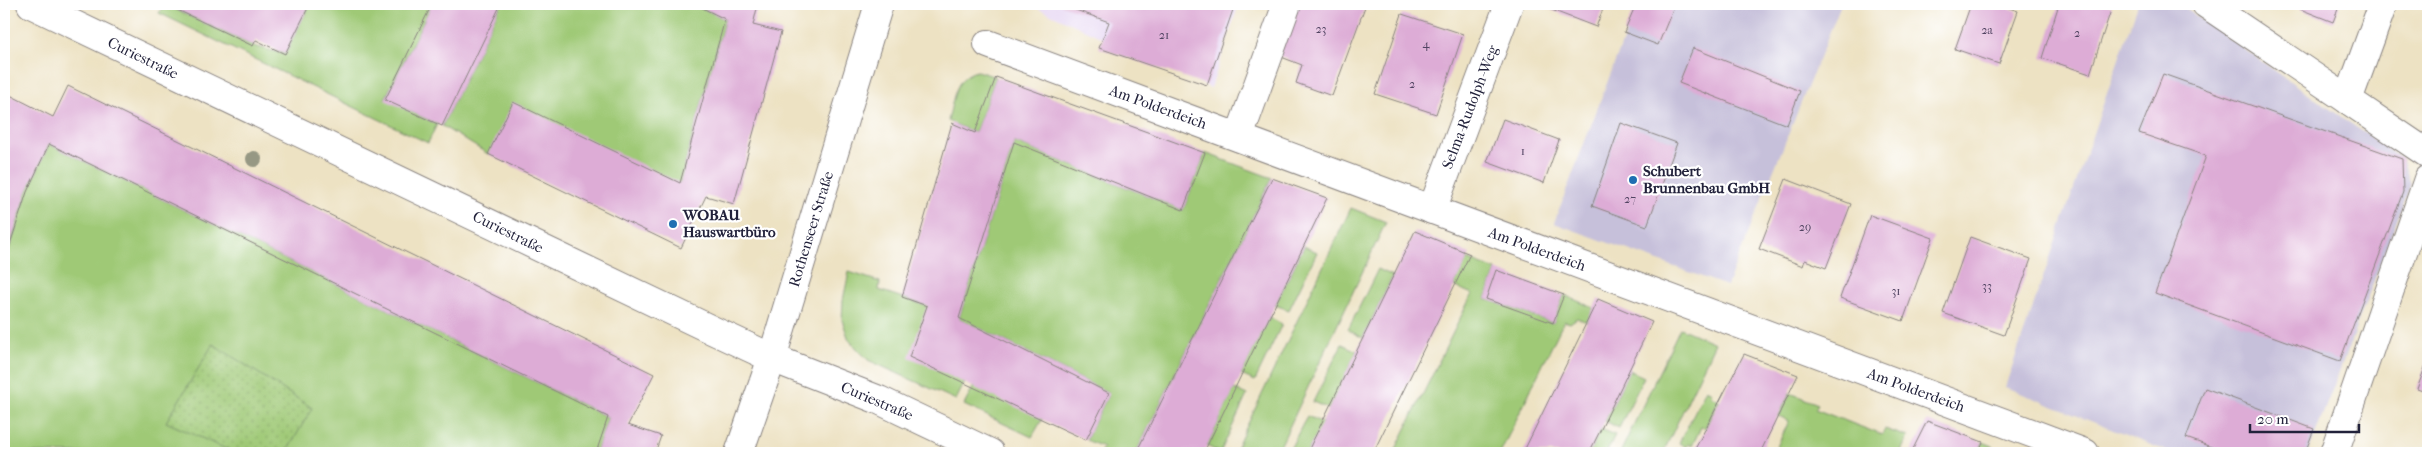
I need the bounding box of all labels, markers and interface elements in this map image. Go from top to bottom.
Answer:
house number: 23 [1315,22,1327,36]
house number: 2a [1981,23,1993,37]
house number: 2 [2074,26,2080,40]
house number: 21 [1159,28,1169,42]
street label: Curiestraße [105,33,182,83]
house number: 4 [1422,37,1430,51]
street label: Selma-Rudolph-Weg [1438,42,1502,171]
house number: 2 [1409,77,1415,91]
street label: Am Polderdeich [1106,81,1210,133]
house number: 1 [1521,144,1525,158]
place label: Schubert Brunnenbau GmbH [1643,162,1770,197]
street label: Rothenseer Straße [785,168,837,289]
marker: Schubert Brunnenbau GmbH [1627,174,1639,186]
house number: 27 [1624,192,1636,206]
place label: WOBAU Hauswartbüro [682,206,776,241]
street label: Curiestraße [470,207,547,257]
marker: WOBAU Hauswartbüro [667,218,679,230]
house number: 29 [1799,220,1811,234]
street label: Am Polderdeich [1485,223,1589,275]
house number: 33 [1982,279,1992,293]
house number: 31 [1891,284,1901,298]
street label: Am Polderdeich [1864,364,1968,416]
street label: Curiestraße [838,378,916,424]
scale bar [2250,402,2358,434]
text: 20 m [2257,410,2289,428]

